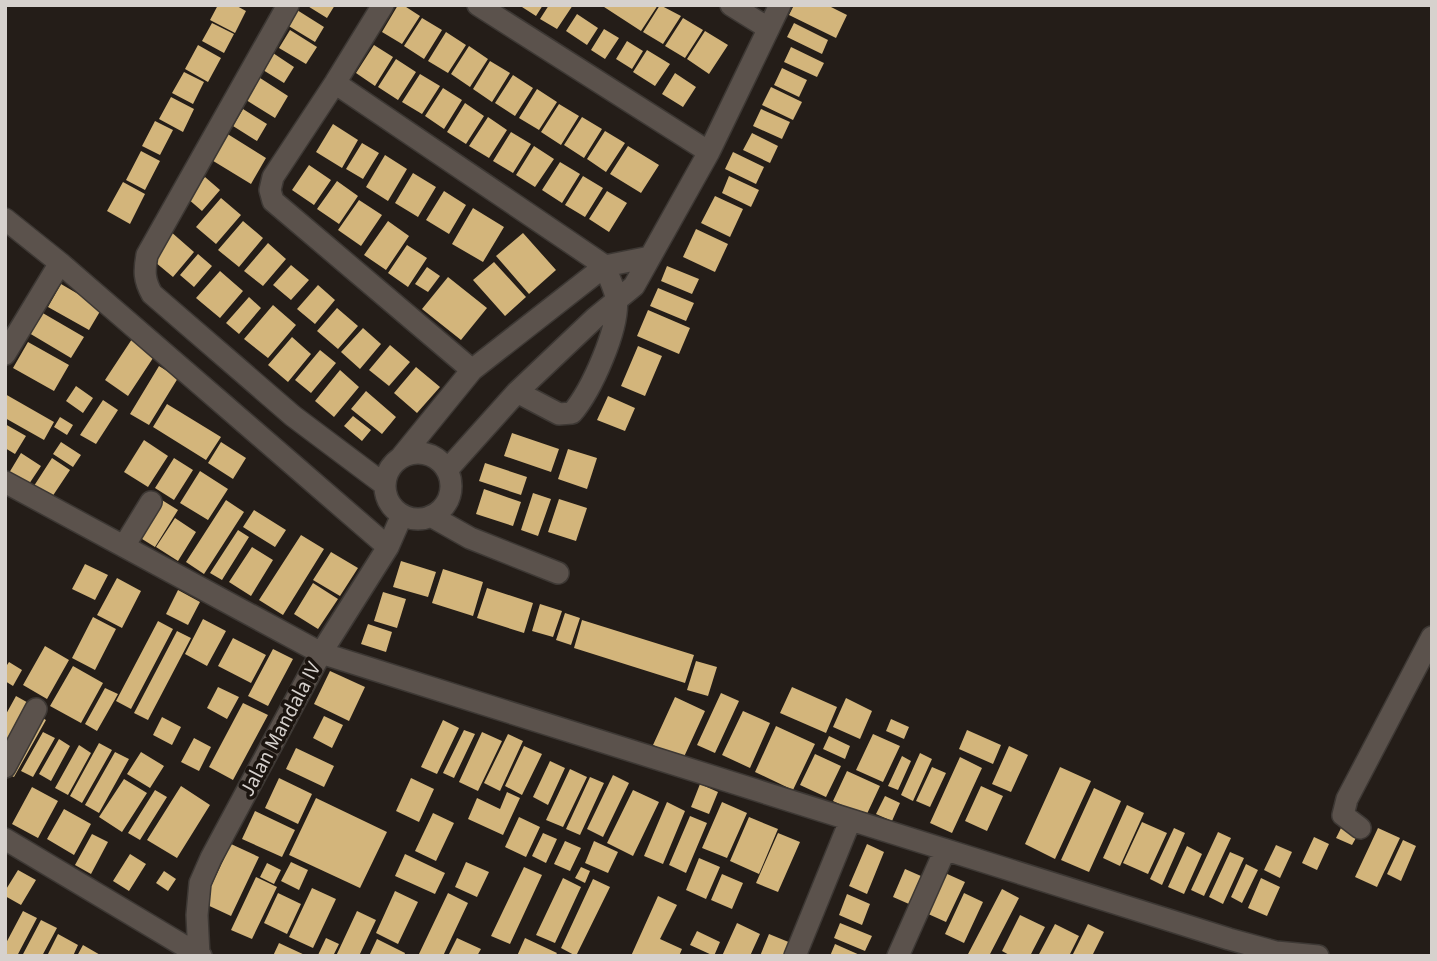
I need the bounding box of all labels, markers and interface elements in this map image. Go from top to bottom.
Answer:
street label: Jalan Mandala IV [232,656,328,802]

